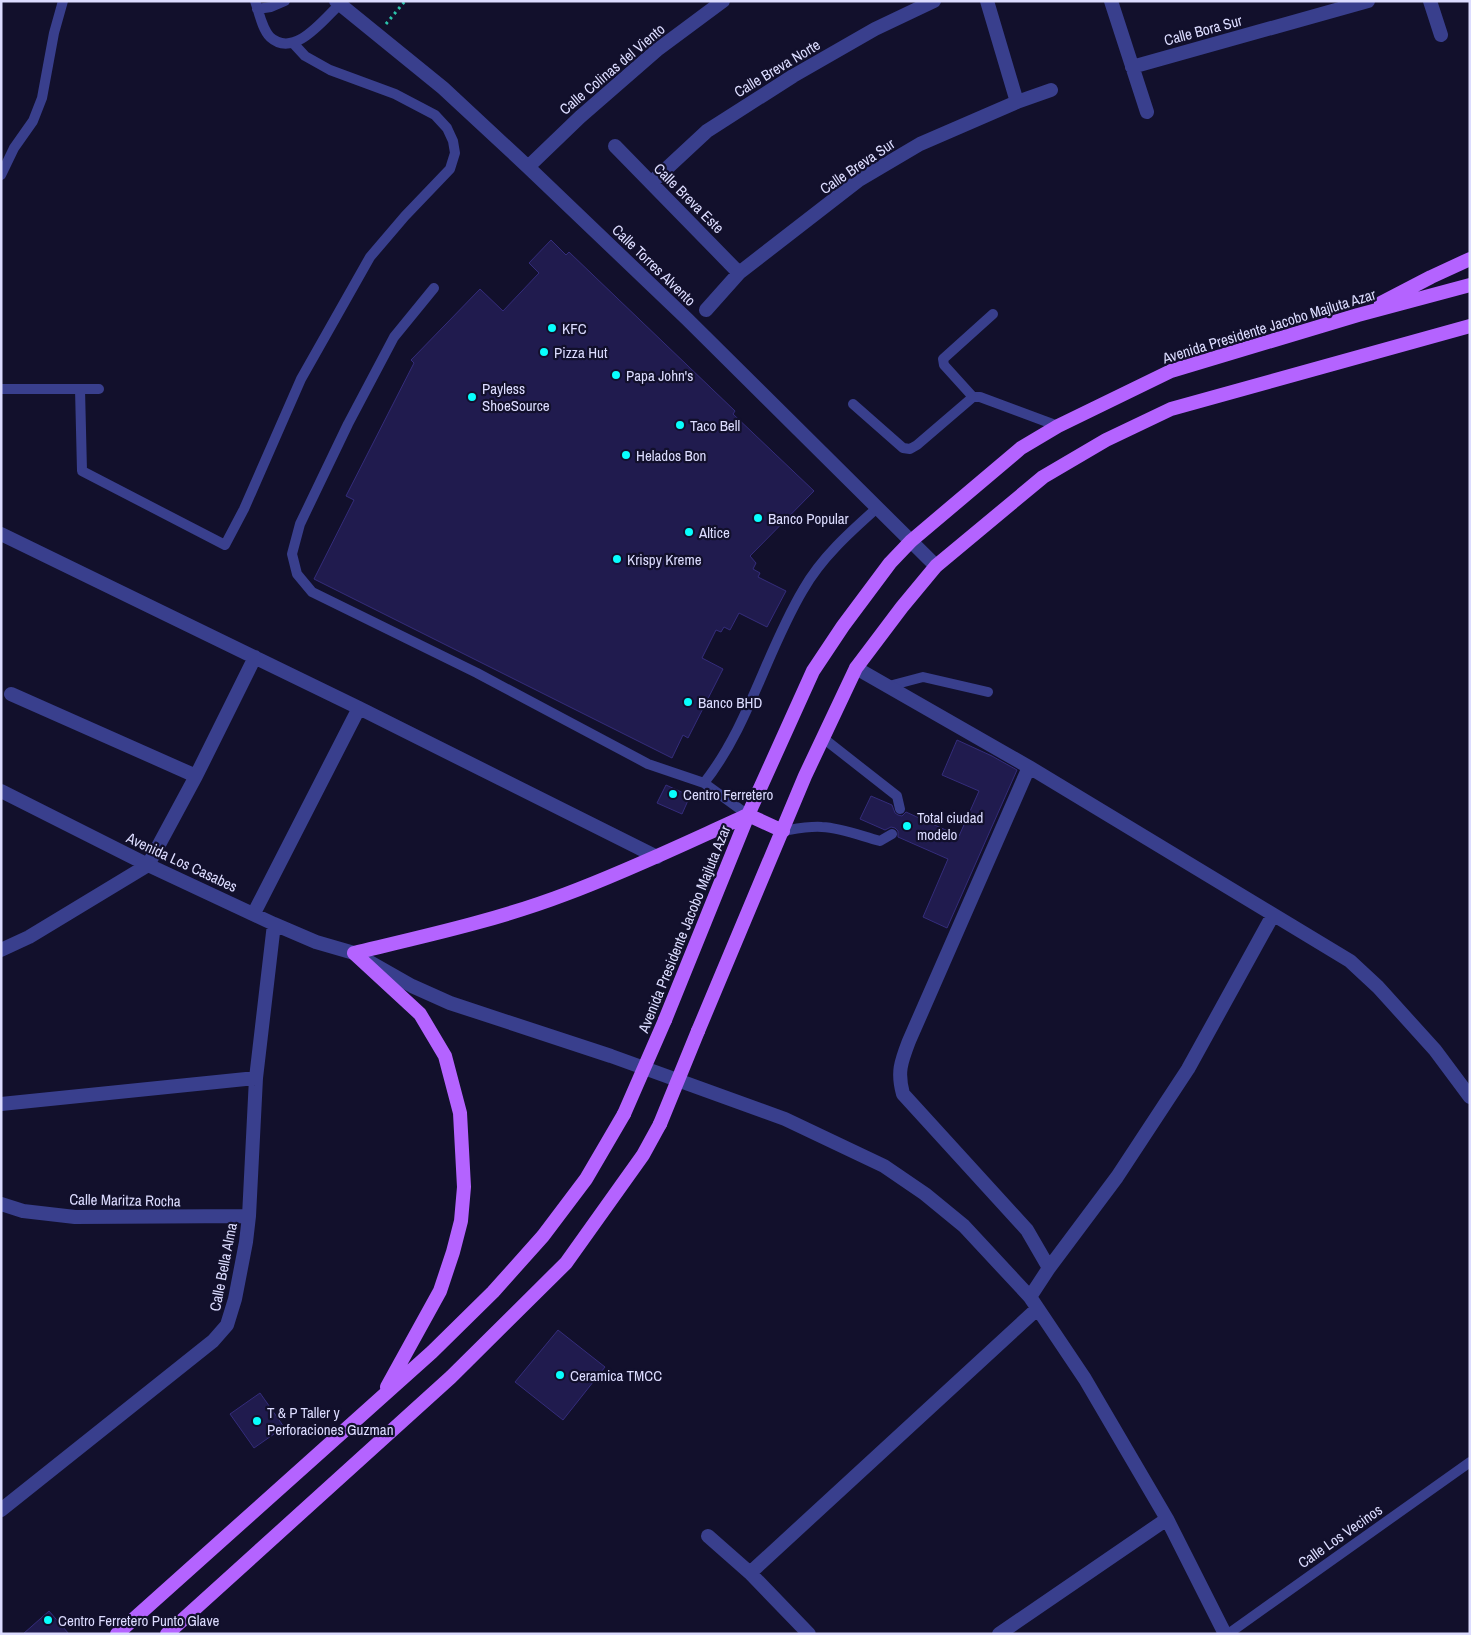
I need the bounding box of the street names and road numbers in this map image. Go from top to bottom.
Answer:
street label: Calle Bora Sur [1162,10,1244,50]
street label: Calle Colinas del Viento [555,19,669,119]
street label: Calle Breva Norte [730,34,824,102]
street label: Calle Breva Sur [815,133,899,199]
street label: Calle Breva Este [649,158,729,238]
street label: Calle Torres Alvento [607,220,701,311]
street label: Avenida Presidente Jacobo Majluta Azar [1159,284,1378,369]
street label: Avenida Presidente Jacobo Majluta Azar [632,822,735,1037]
street label: Avenida Los Casabes [122,827,241,897]
street label: Calle Maritza Rocha [69,1189,181,1211]
street label: Calle Bella Alma [204,1221,242,1313]
street label: Calle Los Vecinos [1294,1499,1386,1573]

